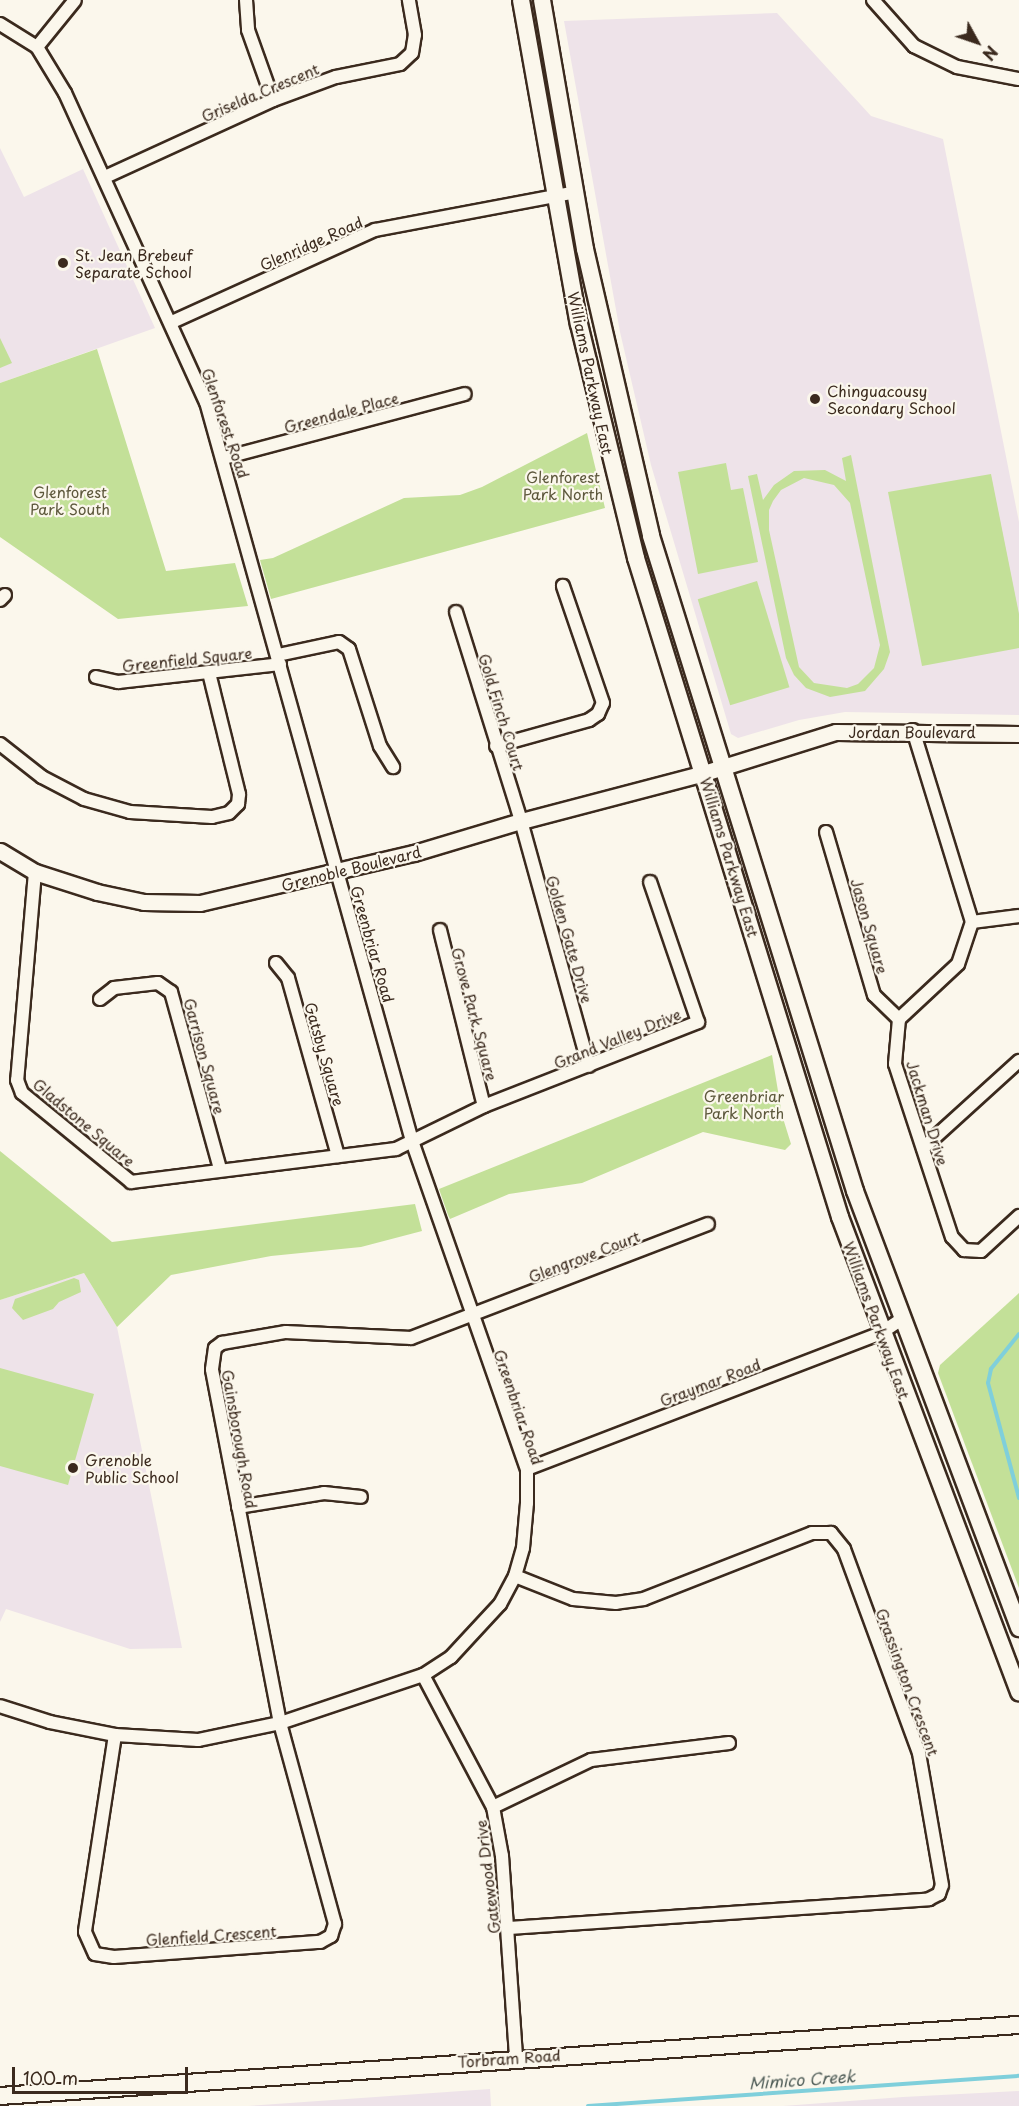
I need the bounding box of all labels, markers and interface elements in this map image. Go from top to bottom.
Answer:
north arrow [947,12,1007,72]
text: N [978,41,1004,66]
street label: Griselda Crescent [198,59,322,125]
street label: Glenridge Road [257,212,365,274]
place label: St. Jean Brebeuf Separate School [75,245,194,280]
marker: St. Jean Brebeuf Separate School [56,256,70,270]
street label: Williams Parkway East [565,290,617,456]
street label: Glenforest Road [199,366,253,480]
place label: Chinguacousy Secondary School [827,381,956,416]
street label: Greendale Place [281,388,401,436]
marker: Chinguacousy Secondary School [808,392,822,406]
park label: Glenforest Park North [523,467,603,502]
park label: Glenforest Park South [30,482,110,517]
street label: Greenfield Square [120,643,254,675]
street label: Gold Finch Court [476,651,528,773]
street label: Jordan Boulevard [849,723,975,741]
street label: Williams Parkway East [697,775,763,939]
street label: Grenoble Boulevard [279,842,423,894]
street label: Golden Gate Drive [543,872,597,1006]
street label: Jason Square [848,877,892,975]
street label: Greenbriar Road [348,883,398,1005]
street label: Grove Park Square [448,945,502,1083]
street label: Garrison Square [181,996,229,1116]
street label: Gatsby Square [302,1000,348,1108]
street label: Grand Valley Drive [550,1004,684,1072]
street label: Jackman Drive [904,1058,952,1168]
street label: Gladstone Square [29,1074,139,1170]
park label: Greenbriar Park North [704,1086,784,1121]
street label: Glengrove Court [526,1226,642,1286]
street label: Williams Parkway East [840,1239,914,1401]
street label: Greenbriar Road [491,1347,547,1467]
street label: Graymar Road [657,1354,763,1410]
street label: Gainsborough Road [219,1368,261,1510]
place label: Grenoble Public School [85,1450,180,1485]
marker: Grenoble Public School [66,1461,80,1475]
street label: Grassington Crescent [873,1606,943,1758]
street label: Gatewood Drive [471,1819,503,1935]
street label: Glenfield Crescent [145,1921,277,1949]
street label: Torbram Road [457,2045,561,2071]
scale bar [15,2055,190,2093]
text: 100 m [23,2064,78,2091]
water label: Mimico Creek [748,2066,856,2092]

